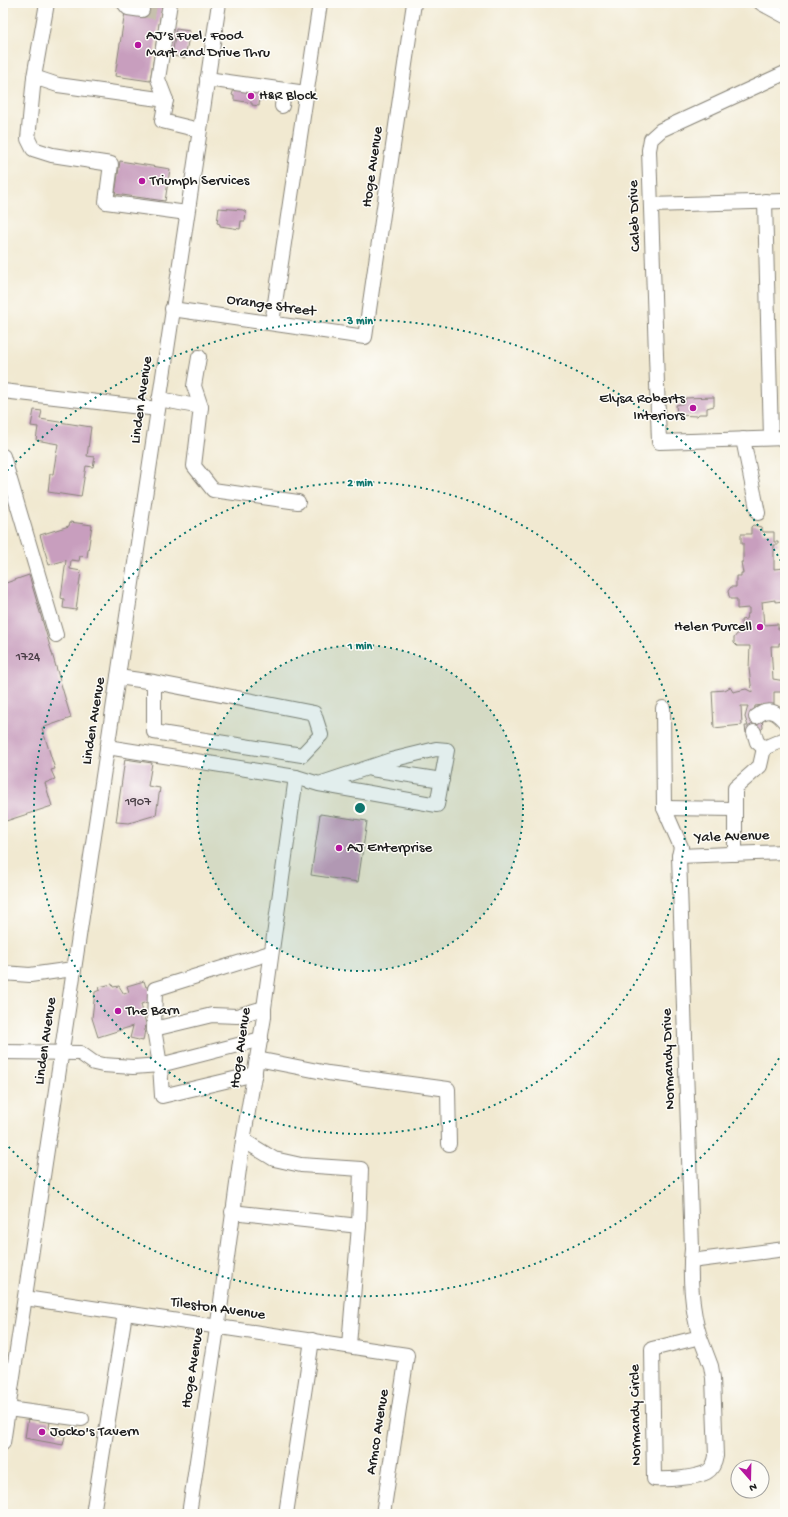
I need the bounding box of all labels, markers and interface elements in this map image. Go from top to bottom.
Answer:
place label: AJ’s Fuel, Food Mart and Drive Thru [146,27,270,62]
marker: AJ’s Fuel, Food Mart and Drive Thru [133,40,143,50]
place label: H&R Block [259,87,318,105]
marker: H&R Block [246,91,256,101]
street label: Hoge Avenue [358,125,388,209]
place label: Triumph Services [149,172,250,190]
marker: Triumph Services [137,176,147,186]
street label: Caleb Drive [625,180,645,252]
street label: Orange Street [225,291,318,321]
text: 3 min [346,315,373,329]
street label: Linden Avenue [127,355,157,445]
place label: Elysa Roberts Interiors [599,390,685,425]
marker: Elysa Roberts Interiors [688,403,698,413]
text: 2 min [347,477,373,491]
place label: Helen Purcell [674,618,752,636]
marker: Helen Purcell [755,622,765,632]
text: 1 min [347,640,373,654]
house number: 1724 [15,650,40,665]
street label: Linden Avenue [78,676,110,766]
house number: 1907 [124,795,152,810]
centre of rings [353,801,367,815]
street label: Yale Avenue [692,827,770,847]
place label: AJ Enterprise [347,839,432,857]
marker: AJ Enterprise [334,843,344,853]
street label: Linden Avenue [31,996,61,1086]
place label: The Barn [125,1002,180,1020]
marker: The Barn [113,1006,123,1016]
street label: Hoge Avenue [226,1006,256,1090]
street label: Normandy Drive [658,1008,680,1110]
street label: Tileston Avenue [169,1293,267,1325]
street label: Hoge Avenue [178,1326,208,1410]
street label: Normandy Circle [626,1364,646,1466]
street label: Armco Avenue [362,1388,394,1476]
place label: Jocko's Tavern [50,1423,139,1441]
marker: Jocko's Tavern [37,1427,47,1437]
north arrow [730,1459,770,1499]
text: N [747,1480,758,1493]

